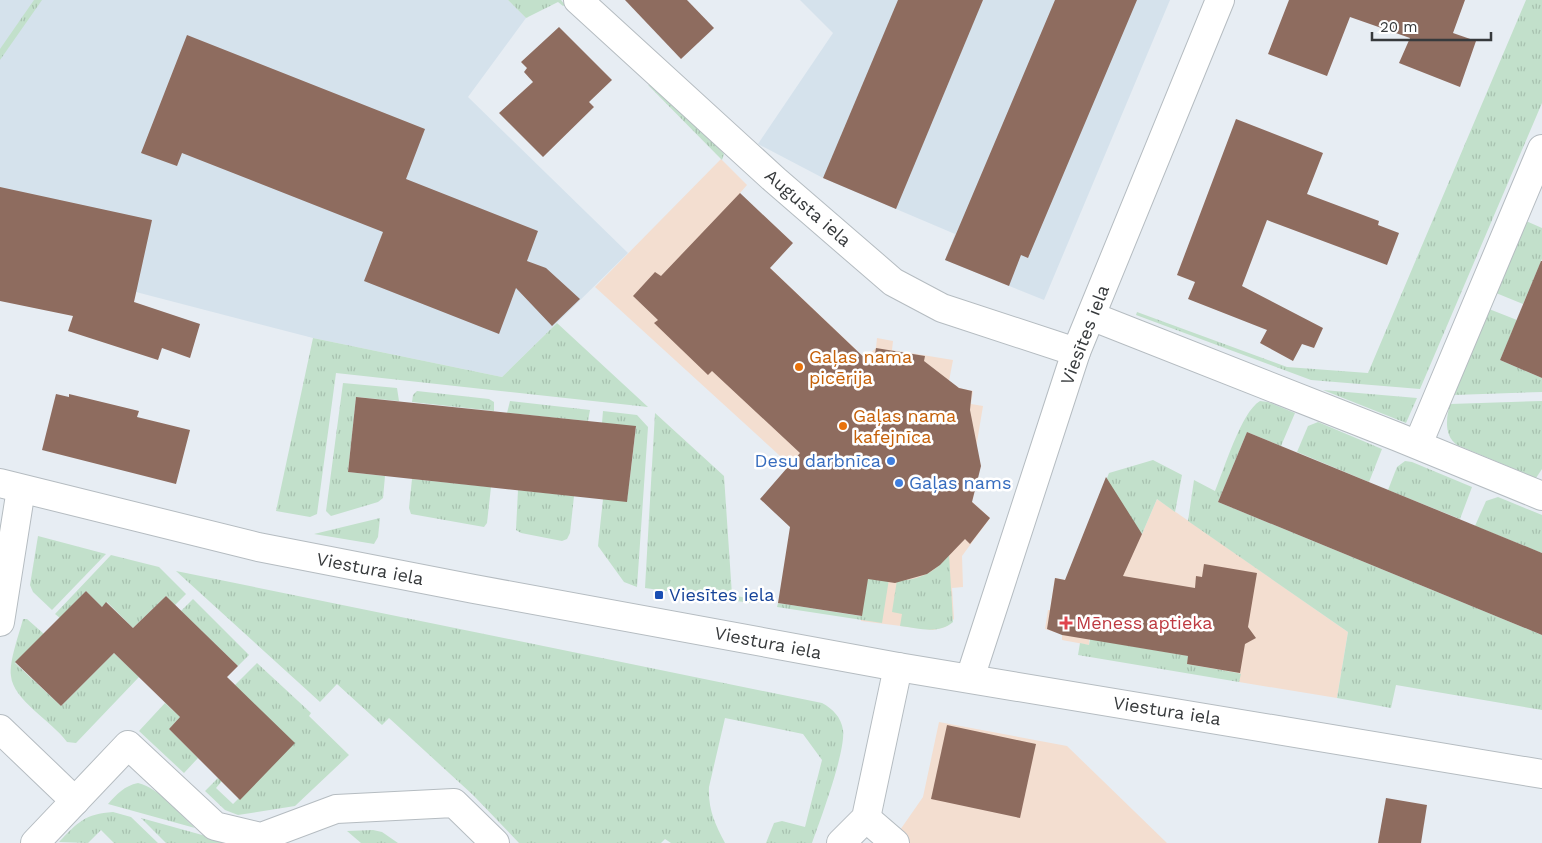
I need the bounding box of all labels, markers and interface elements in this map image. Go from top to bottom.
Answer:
scale bar [1372,10,1491,42]
text: 20 m [1380,18,1418,36]
street label: Augusta iela [761,164,856,251]
street label: Viesītes iela [1056,282,1113,388]
place label: Gaļas nama picērija [809,346,912,388]
marker: Gaļas nama picērija [793,361,805,373]
place label: Gaļas nama kafejnīca [853,405,956,447]
marker: Gaļas nama kafejnīca [837,420,849,432]
place label: Desu darbnīca [755,450,881,471]
marker: Desu darbnīca [885,455,897,467]
place label: Gaļas nams [909,472,1012,493]
marker: Gaļas nams [893,477,905,489]
street label: Viestura iela [315,548,426,589]
place label: Viesītes iela [669,584,775,605]
marker: Viesītes iela [653,589,665,601]
place label: Mēness aptieka [1076,612,1213,633]
marker: Mēness aptieka [1060,617,1072,629]
street label: Viestura iela [713,622,824,663]
street label: Viestura iela [1112,692,1222,729]

